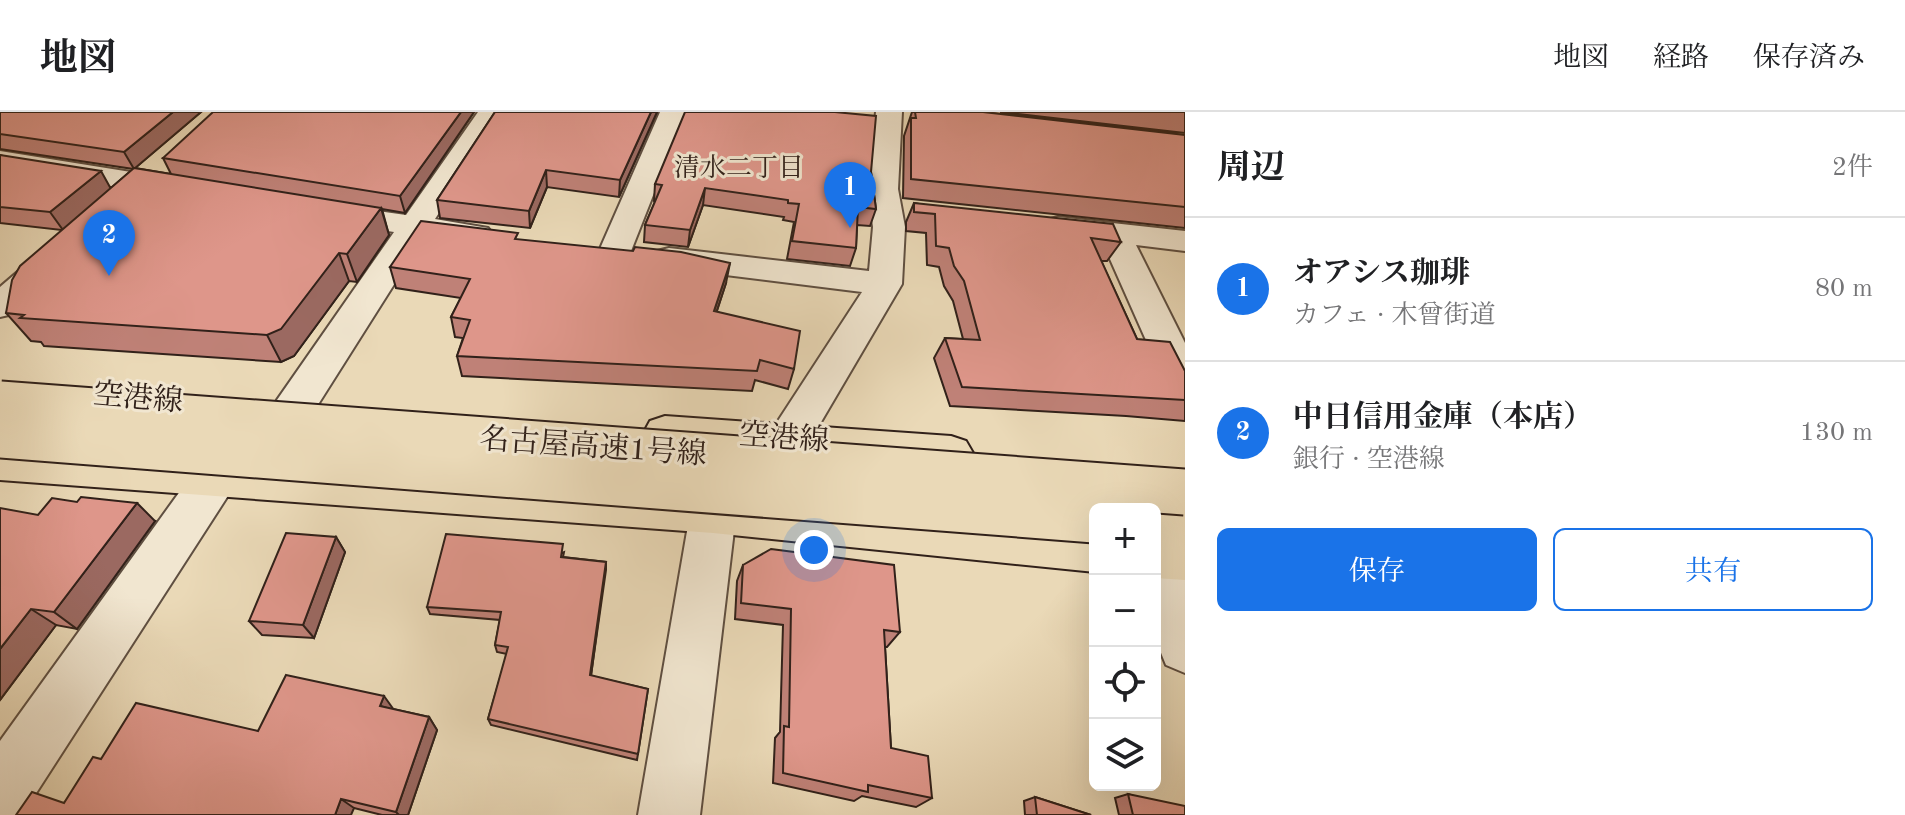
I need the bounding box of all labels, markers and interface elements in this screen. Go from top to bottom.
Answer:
text: 地図 [40,41,116,79]
text: 地図 [1553,45,1609,73]
text: 経路 [1653,45,1709,73]
text: 保存済み [1753,45,1865,73]
text: 周辺 [1217,152,1285,186]
district label: 清水二丁目 [674,154,804,182]
text: 2件 [1832,155,1873,181]
pin: 1 [824,162,876,228]
pin: 2 [83,210,135,276]
text: オアシス珈琲 [1293,259,1470,289]
text: 1 [1235,276,1251,302]
text: 80 m [1815,276,1873,302]
text: カフェ · 木曾街道 [1293,303,1496,329]
street label: 空港線 [92,377,184,418]
text: 中日信用金庫（本店） [1293,403,1593,433]
street label: 空港線 [738,418,830,457]
text: 2 [1235,420,1251,446]
text: 130 m [1800,420,1873,446]
street label: 名古屋高速1号線 [479,422,708,471]
text: 銀行 · 空港線 [1293,447,1445,473]
map controls [1089,503,1161,791]
button: + [1089,503,1161,575]
button: 保存 [1217,528,1537,611]
button: 共有 [1553,528,1873,611]
your location [794,530,834,570]
button: − [1089,575,1161,647]
button: locate [1089,647,1161,719]
button: layers [1089,719,1161,791]

